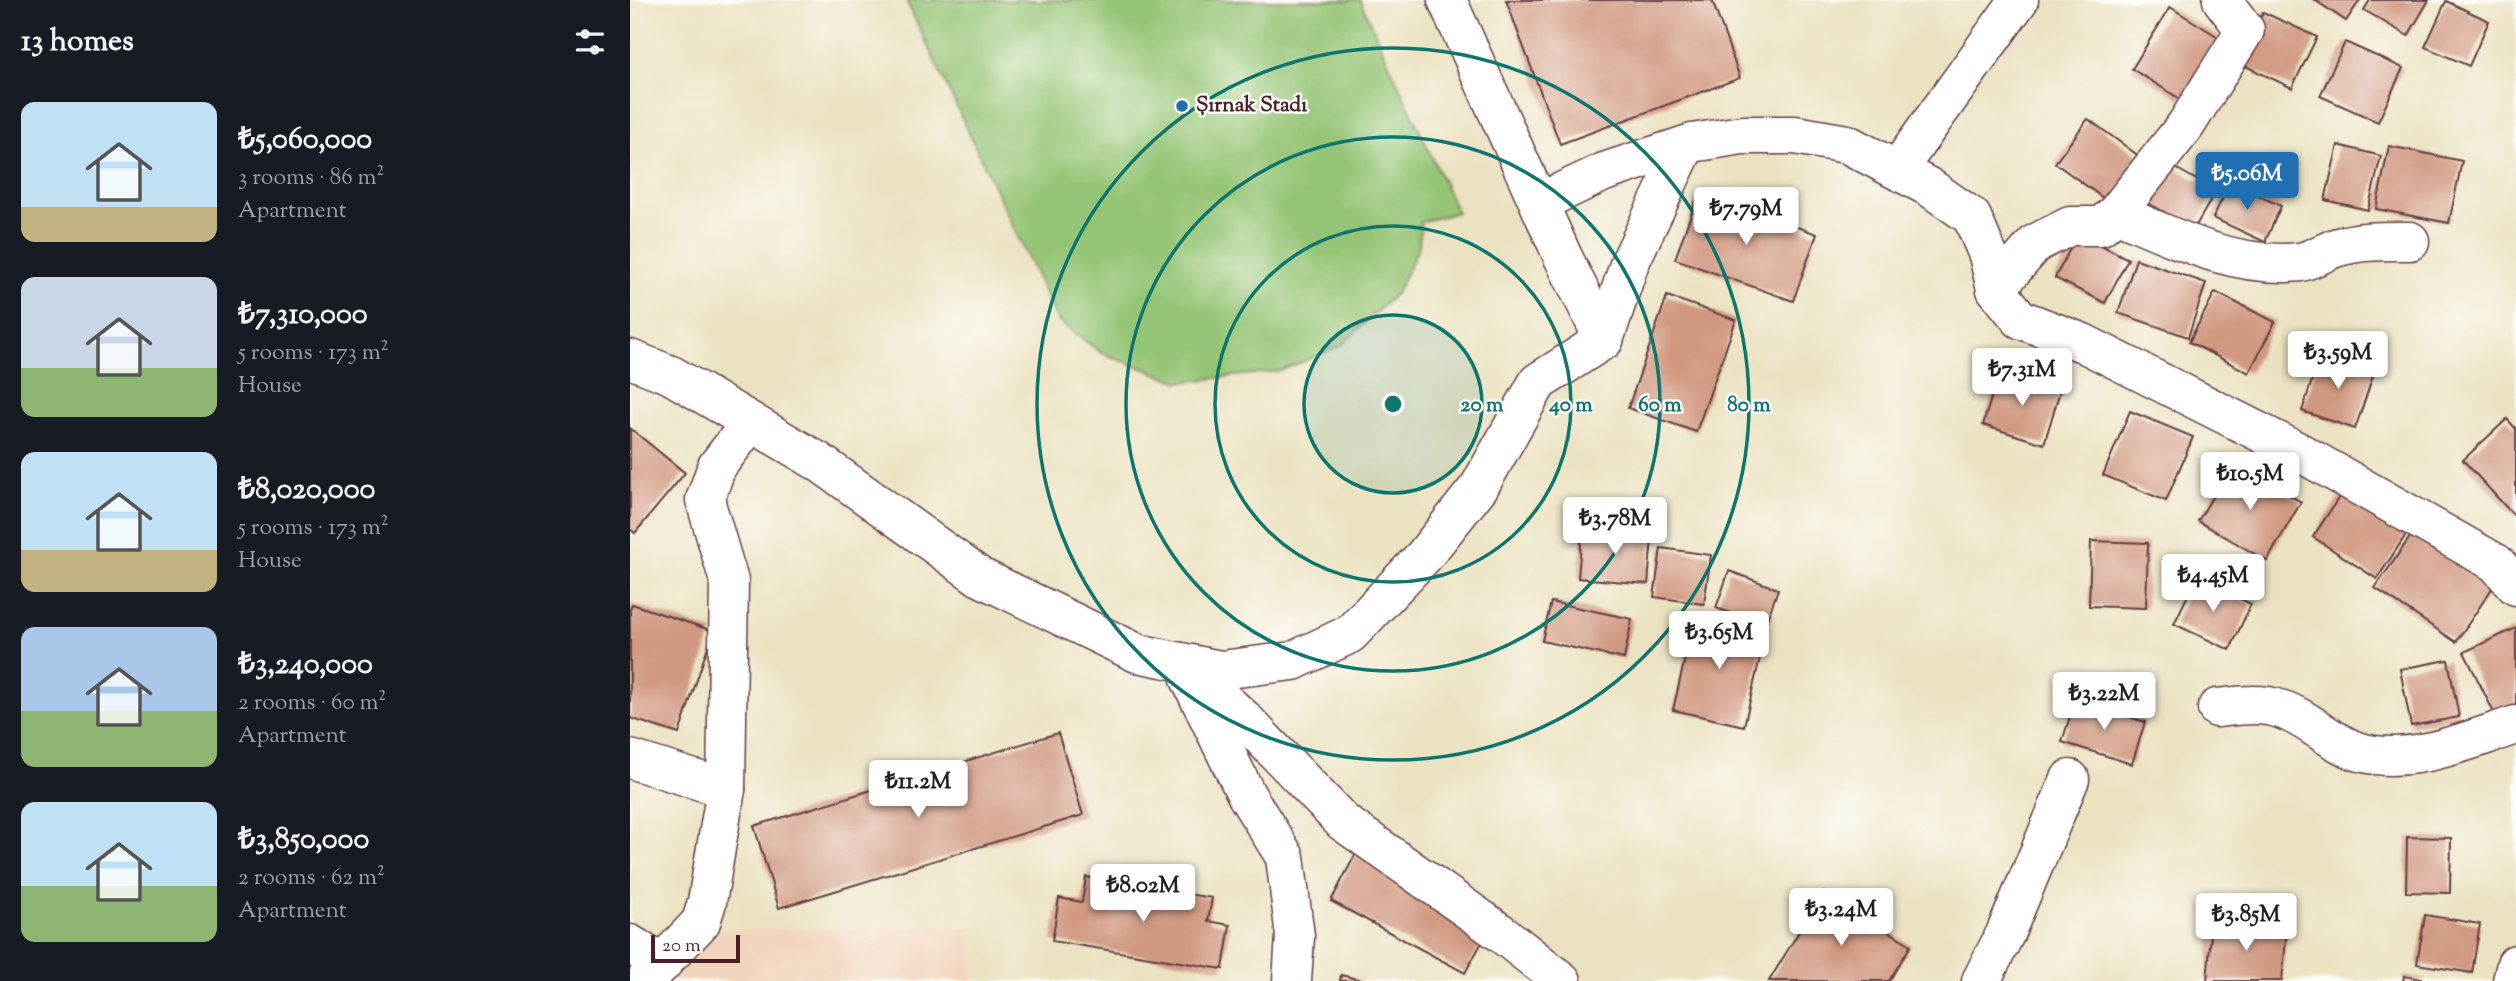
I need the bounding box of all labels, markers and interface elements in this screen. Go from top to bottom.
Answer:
text: 13 homes [21,21,134,64]
icon: filters [571,23,609,61]
place label: Şırnak Stadı [1196,91,1307,121]
marker: Şırnak Stadı [1174,98,1190,114]
text: ₺5,060,000 [238,119,372,162]
icon: home [77,130,161,214]
pin: ₺5.06M [2190,152,2304,212]
text: ₺5.06M [2212,158,2282,191]
text: 3 rooms · 86 m² [238,162,384,195]
pin: ₺7.79M [1689,188,1803,247]
text: ₺7.79M [1710,193,1782,226]
text: Apartment [238,195,347,228]
text: ₺7,310,000 [238,294,368,337]
icon: home [77,305,161,389]
pin: ₺3.59M [2281,332,2395,391]
text: 5 rooms · 173 m² [238,337,389,370]
text: ₺3.59M [2304,337,2372,370]
pin: ₺7.31M [1965,348,2079,408]
text: ₺7.31M [1988,354,2056,387]
text: House [238,370,302,403]
text: 20 m [1461,391,1504,421]
text: 40 m [1548,391,1593,421]
text: 60 m [1638,391,1682,421]
text: 80 m [1727,391,1771,421]
centre of rings [1381,392,1405,416]
pin: ₺10.5M [2193,452,2307,512]
text: ₺10.5M [2216,458,2284,491]
text: ₺8,020,000 [238,469,375,512]
icon: home [77,480,161,564]
pin: ₺3.78M [1558,498,1672,557]
text: ₺3.78M [1579,503,1651,536]
text: 5 rooms · 173 m² [238,512,389,545]
text: House [238,545,302,578]
pin: ₺4.45M [2156,554,2270,614]
text: ₺4.45M [2177,560,2249,593]
pin: ₺3.65M [1662,612,1776,671]
text: ₺3.65M [1685,617,1753,650]
text: ₺3,240,000 [238,644,373,687]
icon: home [77,655,161,739]
pin: ₺3.22M [2047,672,2161,732]
text: ₺3.22M [2069,678,2139,711]
text: 2 rooms · 60 m² [238,687,386,720]
text: Apartment [238,720,347,753]
pin: ₺11.2M [861,760,975,820]
text: ₺11.2M [885,766,951,799]
text: ₺3,850,000 [238,819,369,862]
icon: home [77,830,161,914]
text: 2 rooms · 62 m² [238,862,385,895]
pin: ₺8.02M [1086,864,1200,924]
text: ₺8.02M [1106,870,1180,903]
pin: ₺3.24M [1784,888,1898,948]
text: ₺3.24M [1805,894,1877,927]
pin: ₺3.85M [2189,894,2303,953]
text: Apartment [238,895,347,928]
text: ₺3.85M [2212,899,2280,932]
scale bar [651,932,740,964]
text: 20 m [662,933,701,960]

